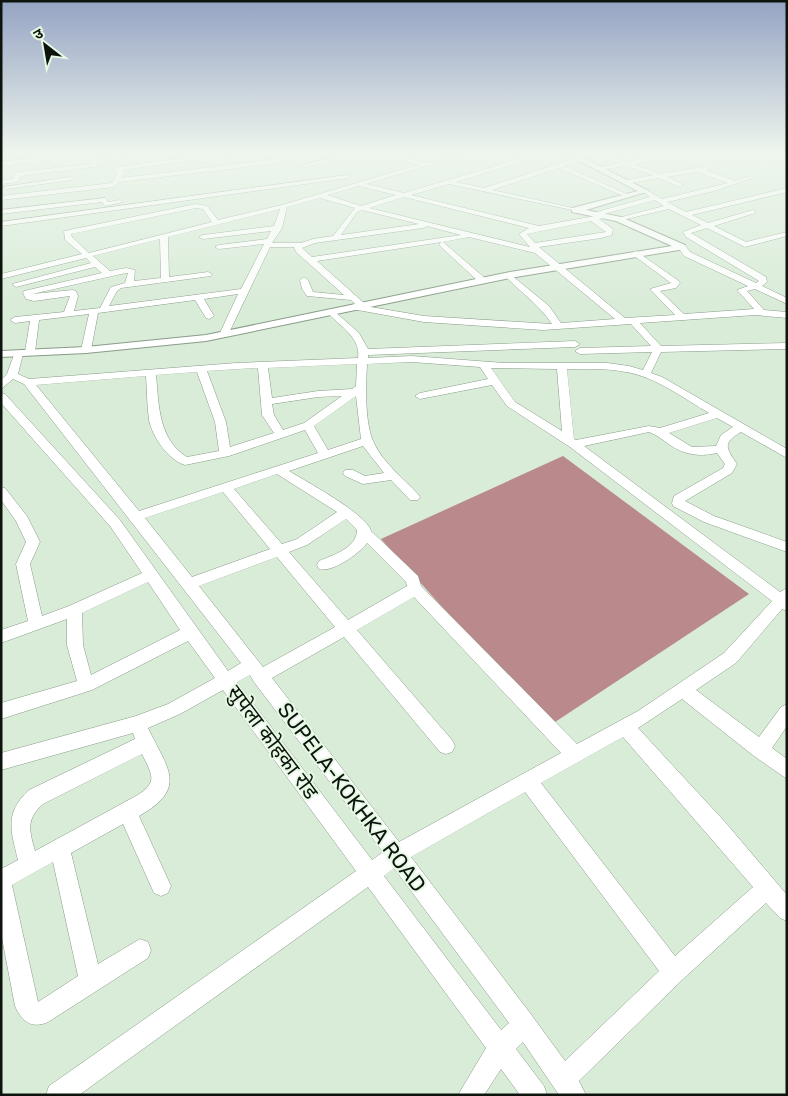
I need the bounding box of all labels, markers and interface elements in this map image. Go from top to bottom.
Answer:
north arrow [20,20,70,70]
text: उ [31,24,47,44]
street label: सुपेला कोहका रोड [221,680,324,805]
street label: SUPELA-KOKHKA ROAD [273,697,431,897]

